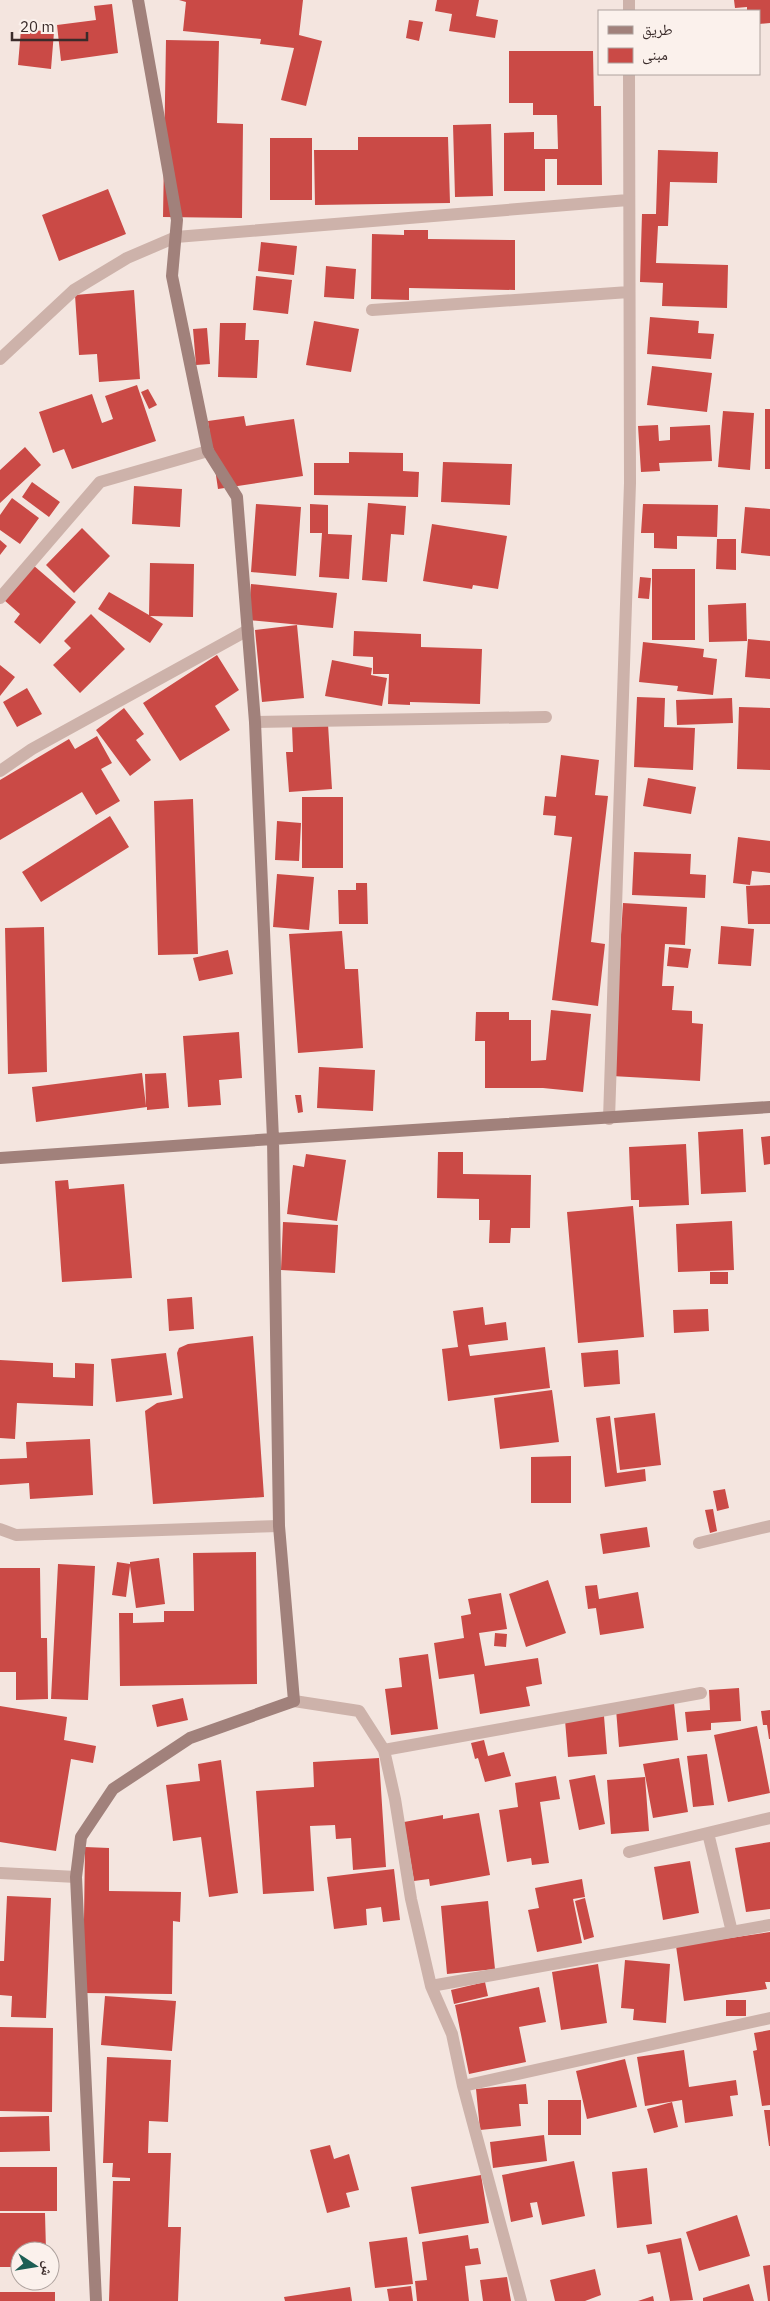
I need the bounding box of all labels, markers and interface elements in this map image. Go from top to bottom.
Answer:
scale bar [12,10,88,42]
legend [598,10,760,75]
text: 20 m [20,17,55,36]
text: طريق [642,20,673,40]
text: مبنى [642,45,668,65]
north arrow [10,2241,60,2291]
text: ش [37,2260,58,2278]

